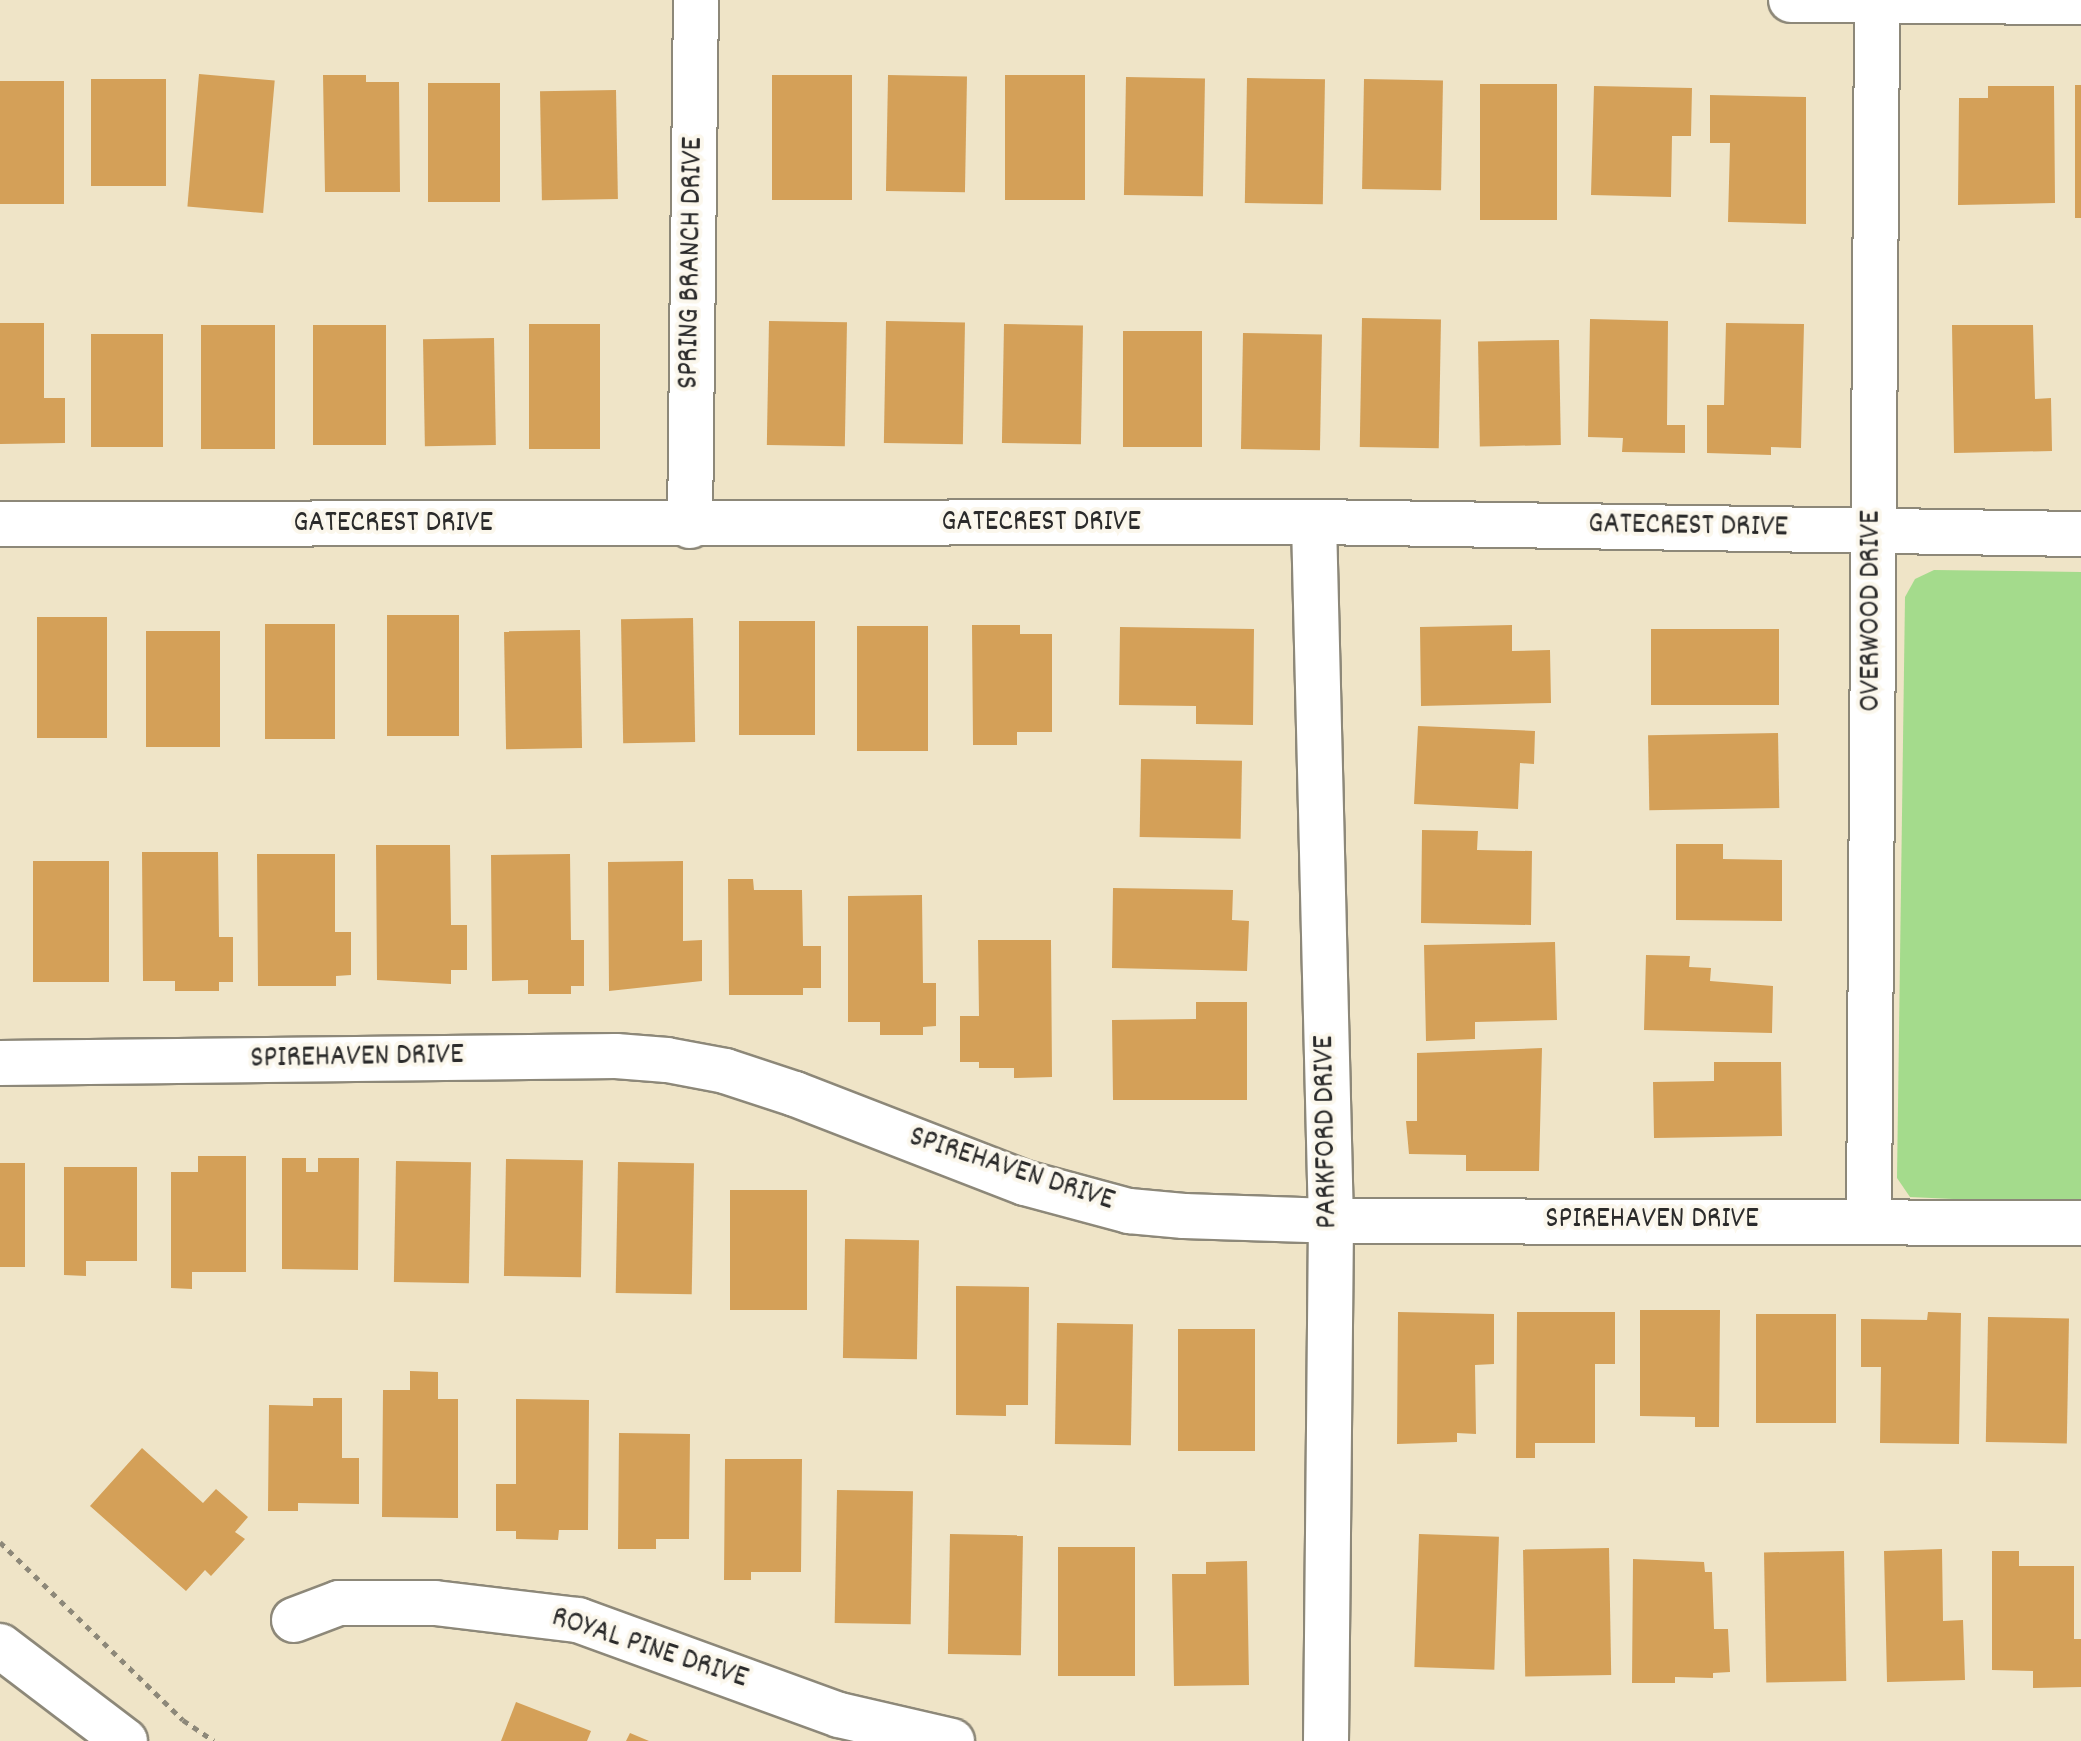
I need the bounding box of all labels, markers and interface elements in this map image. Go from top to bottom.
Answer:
street label: SPRING BRANCH DRIVE [673,137,713,389]
street label: GATECREST DRIVE [941,506,1141,542]
street label: GATECREST DRIVE [293,507,493,543]
street label: GATECREST DRIVE [1588,508,1788,548]
street label: OVERWOOD DRIVE [1855,510,1891,712]
street label: PARKFORD DRIVE [1308,1035,1348,1229]
street label: SPIREHAVEN DRIVE [250,1039,464,1079]
street label: SPIREHAVEN DRIVE [904,1121,1118,1221]
street label: SPIREHAVEN DRIVE [1545,1203,1759,1239]
street label: ROYAL PINE DRIVE [546,1601,752,1699]

